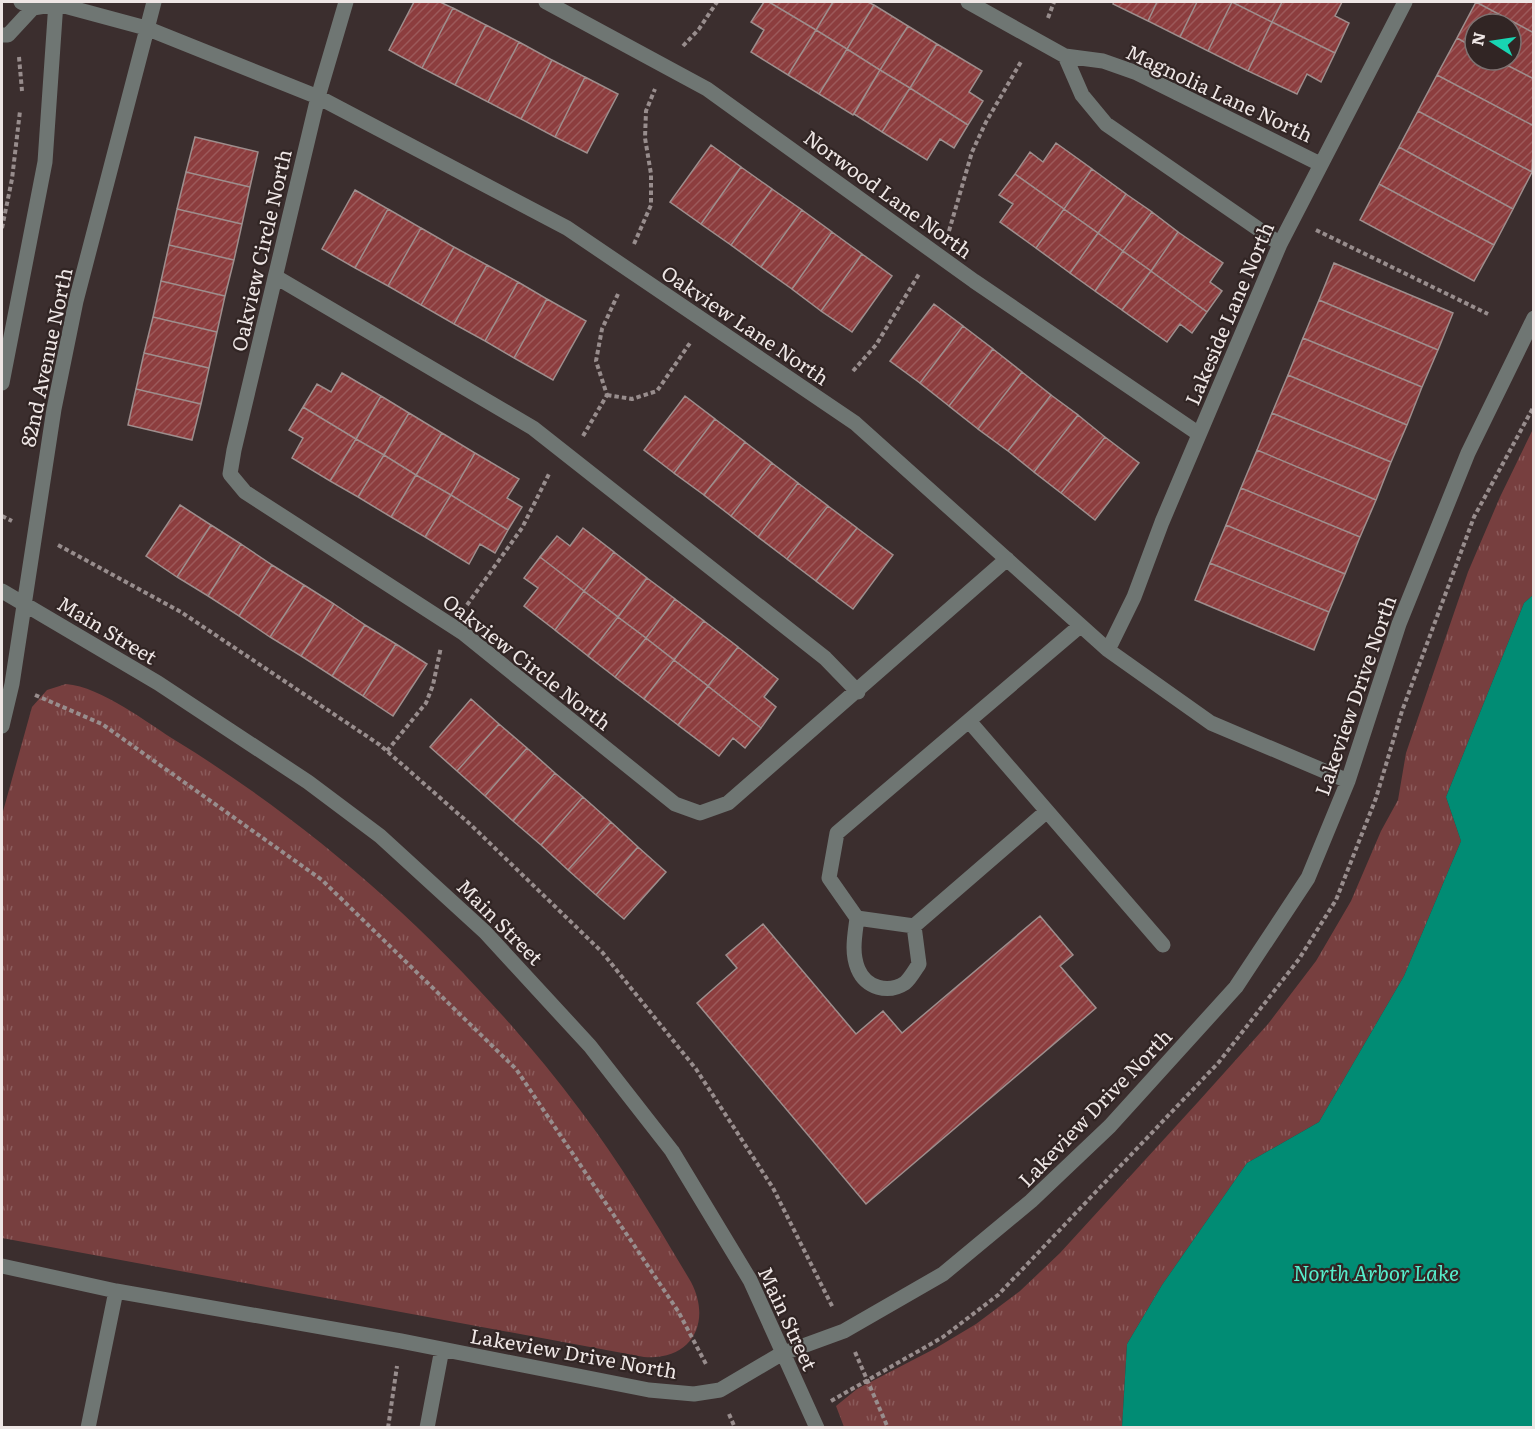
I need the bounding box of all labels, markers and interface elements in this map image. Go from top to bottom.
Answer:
north arrow [1463,12,1523,72]
text: N [1464,30,1490,48]
street label: Magnolia Lane North [1122,35,1318,149]
street label: Norwood Lane North [798,121,980,265]
street label: Oakview Circle North [222,146,298,354]
street label: Lakeside Lane North [1176,217,1280,409]
street label: Oakview Lane North [656,257,836,391]
street label: 82nd Avenue North [11,265,79,449]
street label: Oakview Circle North [437,586,619,736]
street label: Main Street [52,587,164,671]
street label: Lakeview Drive North [1306,591,1402,799]
street label: Main Street [451,871,551,971]
street label: Lakeview Drive North [1010,1021,1178,1193]
water label: North Arbor Lake [1293,1256,1459,1287]
street label: Main Street [752,1261,826,1375]
street label: Lakeview Drive North [468,1319,680,1385]

